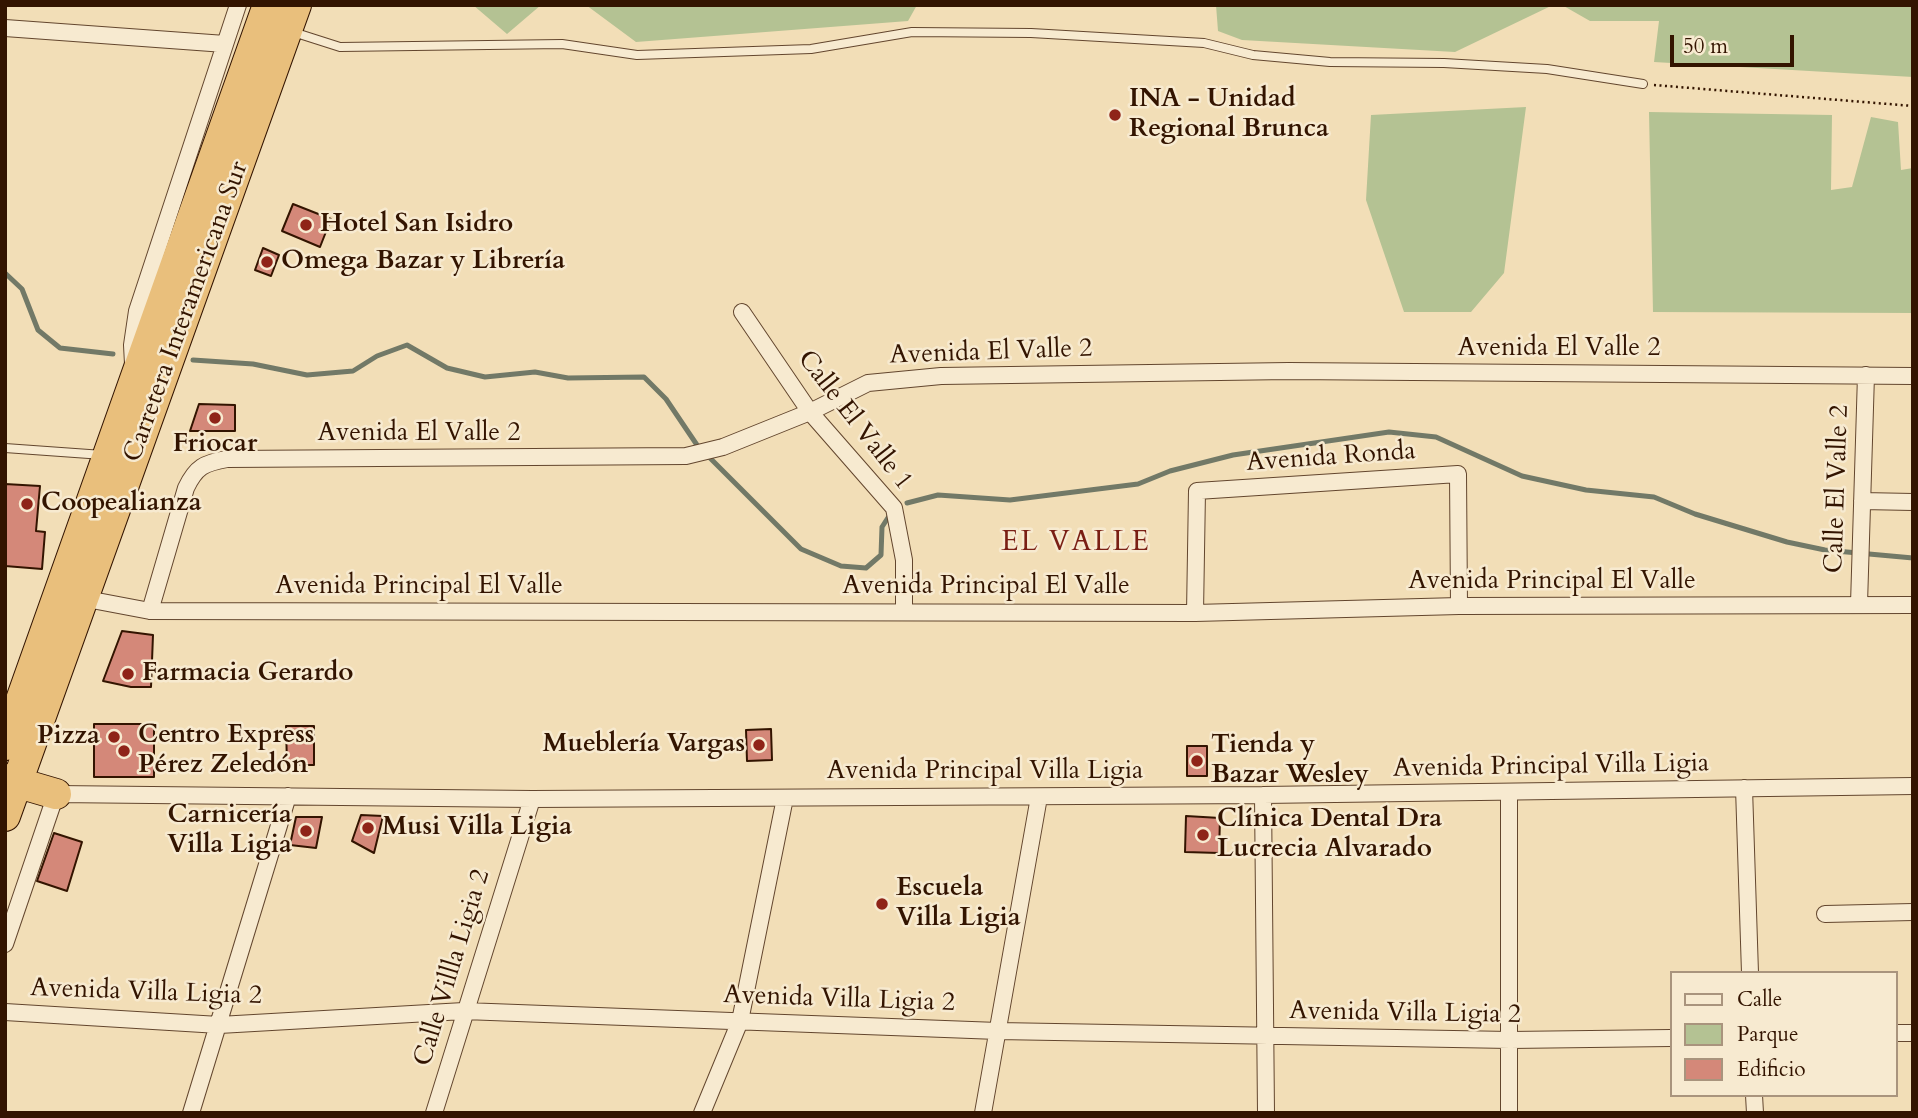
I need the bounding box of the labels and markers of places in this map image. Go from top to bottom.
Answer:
place label: INA - Unidad Regional Brunca [1129,84,1329,146]
marker: INA - Unidad Regional Brunca [1107,107,1123,123]
place label: Hotel San Isidro [320,209,513,241]
marker: Hotel San Isidro [298,217,314,233]
place label: Omega Bazar y Librería [281,246,565,278]
marker: Omega Bazar y Librería [259,254,275,270]
marker: Friocar [207,410,223,426]
place label: Friocar [173,429,257,461]
place label: Coopealianza [41,488,202,520]
marker: Coopealianza [19,496,35,512]
place label: Farmacia Gerardo [142,658,353,690]
marker: Farmacia Gerardo [120,666,136,682]
place label: Centro Express Pérez Zeledón [138,720,314,782]
place label: Pizza [37,721,100,753]
marker: Pizza [106,729,122,745]
place label: Mueblería Vargas [543,729,745,761]
place label: Tienda y Bazar Wesley [1211,730,1369,792]
marker: Mueblería Vargas [751,737,767,753]
marker: Centro Express Pérez Zeledón [116,743,132,759]
marker: Tienda y Bazar Wesley [1189,753,1205,769]
place label: Carnicería Villa Ligia [167,800,292,862]
place label: Clínica Dental Dra Lucrecia Alvarado [1217,804,1442,866]
place label: Musi Villa Ligia [382,812,572,844]
marker: Musi Villa Ligia [360,820,376,836]
marker: Carnicería Villa Ligia [298,823,314,839]
marker: Clínica Dental Dra Lucrecia Alvarado [1195,827,1211,843]
place label: Escuela Villa Ligia [896,873,1021,934]
marker: Escuela Villa Ligia [874,896,890,912]

